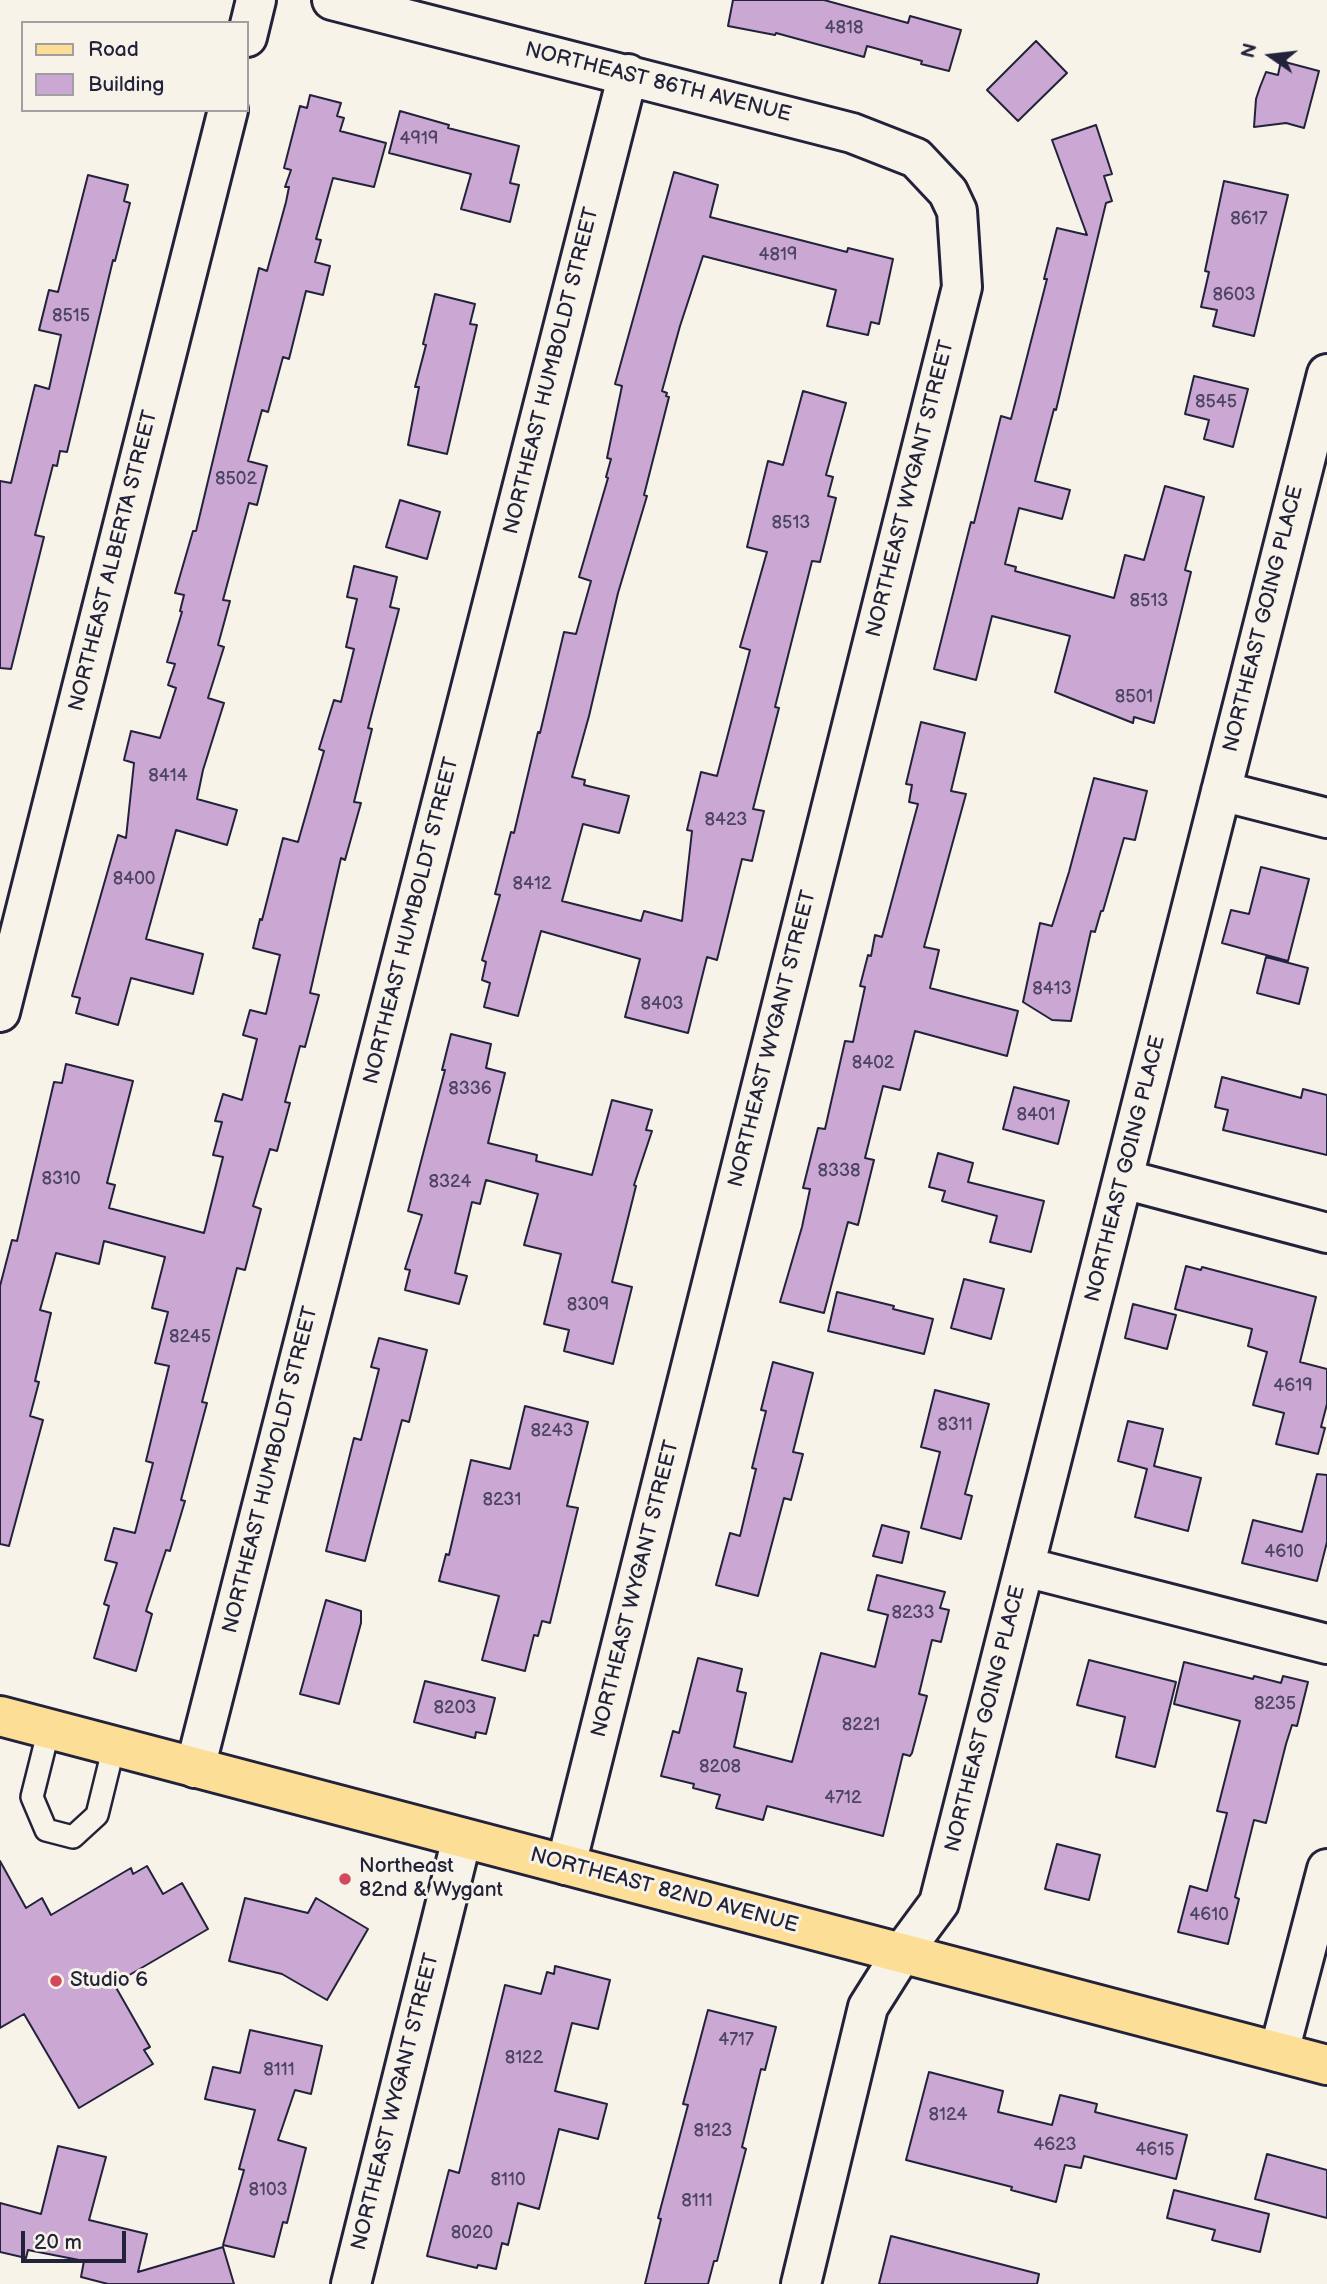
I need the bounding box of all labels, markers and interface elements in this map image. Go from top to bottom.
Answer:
house number: 4818 [825,17,863,39]
legend [21,21,248,112]
north arrow [1236,21,1306,91]
text: Road [88,37,139,62]
street label: NORTHEAST 86TH AVENUE [522,38,794,128]
text: N [1237,41,1263,61]
text: Building [88,72,164,97]
house number: 4919 [400,128,438,150]
street label: NORTHEAST HUMBOLDT STREET [499,205,605,537]
house number: 8617 [1230,208,1268,230]
house number: 4819 [759,244,797,266]
house number: 8603 [1212,284,1256,306]
house number: 8515 [52,305,90,327]
street label: NORTHEAST WYGANT STREET [862,338,960,640]
house number: 8545 [1195,391,1237,413]
street label: NORTHEAST ALBERTA STREET [64,408,164,714]
house number: 8502 [215,468,257,490]
street label: NORTHEAST GOING PLACE [1219,483,1309,755]
house number: 8513 [772,512,810,534]
house number: 8513 [1130,590,1168,612]
house number: 8501 [1115,686,1153,708]
street label: NORTHEAST HUMBOLDT STREET [359,755,465,1087]
house number: 8414 [148,765,188,787]
house number: 8423 [705,809,747,831]
house number: 8400 [113,868,155,890]
house number: 8412 [512,873,552,895]
street label: NORTHEAST WYGANT STREET [724,888,822,1190]
house number: 8413 [1032,978,1072,1000]
house number: 8403 [640,993,684,1015]
street label: NORTHEAST GOING PLACE [1081,1033,1171,1305]
house number: 8402 [852,1052,894,1074]
house number: 8336 [448,1078,492,1100]
house number: 8401 [1016,1104,1056,1126]
house number: 8338 [817,1160,861,1182]
house number: 8310 [41,1168,81,1190]
house number: 8324 [429,1171,471,1193]
house number: 8309 [567,1294,609,1316]
street label: NORTHEAST HUMBOLDT STREET [218,1304,324,1636]
house number: 8245 [169,1326,211,1348]
house number: 4619 [1273,1375,1313,1397]
house number: 8311 [937,1414,973,1436]
house number: 8243 [531,1420,573,1442]
street label: NORTHEAST WYGANT STREET [587,1438,685,1740]
house number: 8231 [483,1489,521,1511]
house number: 4610 [1264,1541,1304,1563]
street label: NORTHEAST GOING PLACE [941,1583,1031,1855]
house number: 8233 [892,1602,934,1624]
house number: 8235 [1254,1693,1296,1715]
house number: 8203 [434,1697,476,1719]
house number: 8221 [842,1714,880,1736]
house number: 8208 [699,1756,741,1778]
house number: 4712 [824,1787,862,1809]
street label: NORTHEAST 82ND AVENUE [527,1843,801,1939]
place label: Northeast 82nd & Wygant [359,1854,503,1904]
marker: Northeast 82nd & Wygant [337,1871,353,1887]
house number: 4610 [1189,1904,1229,1926]
street label: NORTHEAST WYGANT STREET [347,1951,445,2253]
place label: Studio 6 [70,1968,148,1994]
marker: Studio 6 [48,1973,64,1989]
house number: 4717 [718,2029,754,2051]
house number: 8122 [505,2047,543,2069]
house number: 8111 [263,2059,295,2081]
house number: 8124 [929,2104,967,2126]
house number: 8123 [694,2120,732,2142]
house number: 4623 [1033,2134,1077,2156]
house number: 4615 [1135,2139,1175,2161]
house number: 8110 [490,2169,526,2191]
house number: 8103 [248,2179,288,2201]
house number: 8111 [681,2190,713,2212]
scale bar [24,2218,130,2262]
house number: 8020 [451,2222,493,2244]
text: 20 m [34,2230,82,2255]

